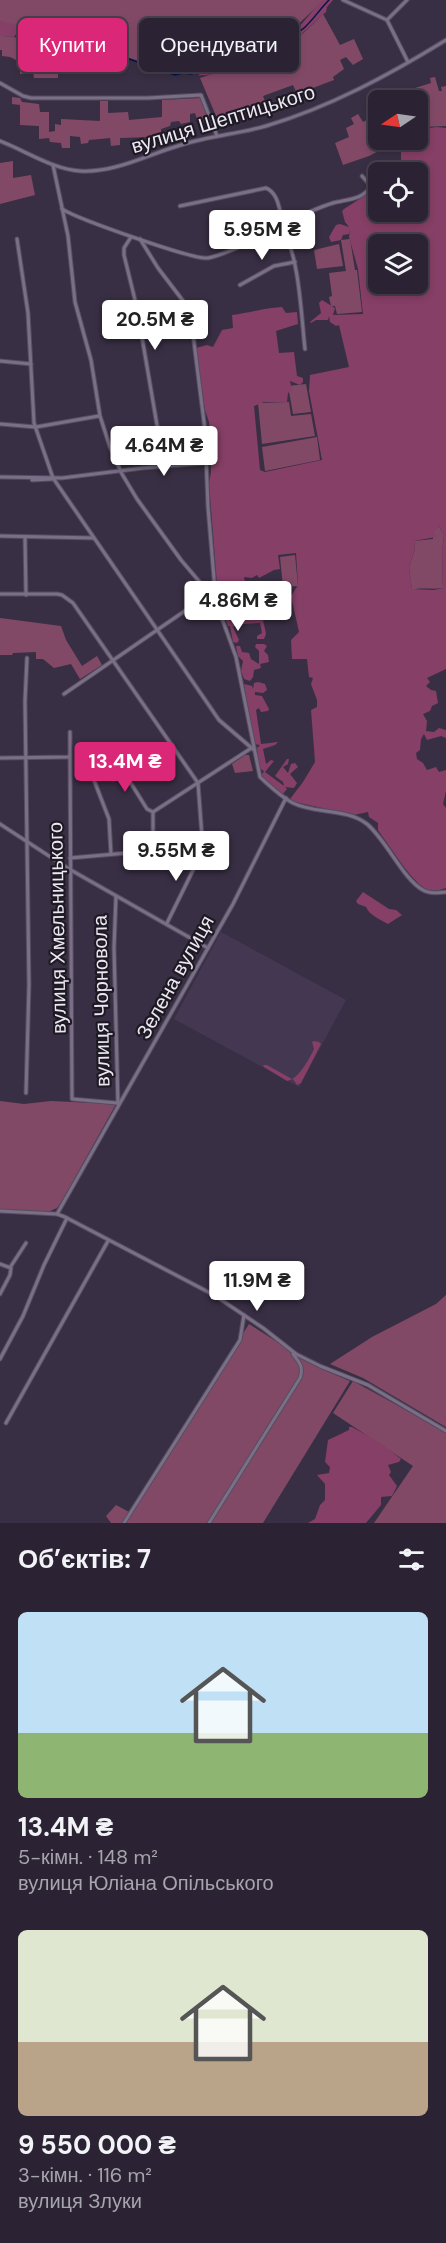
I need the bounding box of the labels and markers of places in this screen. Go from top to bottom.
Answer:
pin: 5.95M ₴ [207,210,317,261]
pin: 20.5M ₴ [100,300,210,351]
pin: 4.64M ₴ [109,426,219,477]
pin: 4.86M ₴ [183,581,293,632]
pin: 13.4M ₴ [70,742,180,793]
pin: 9.55M ₴ [121,831,231,882]
pin: 11.9M ₴ [202,1261,312,1312]

